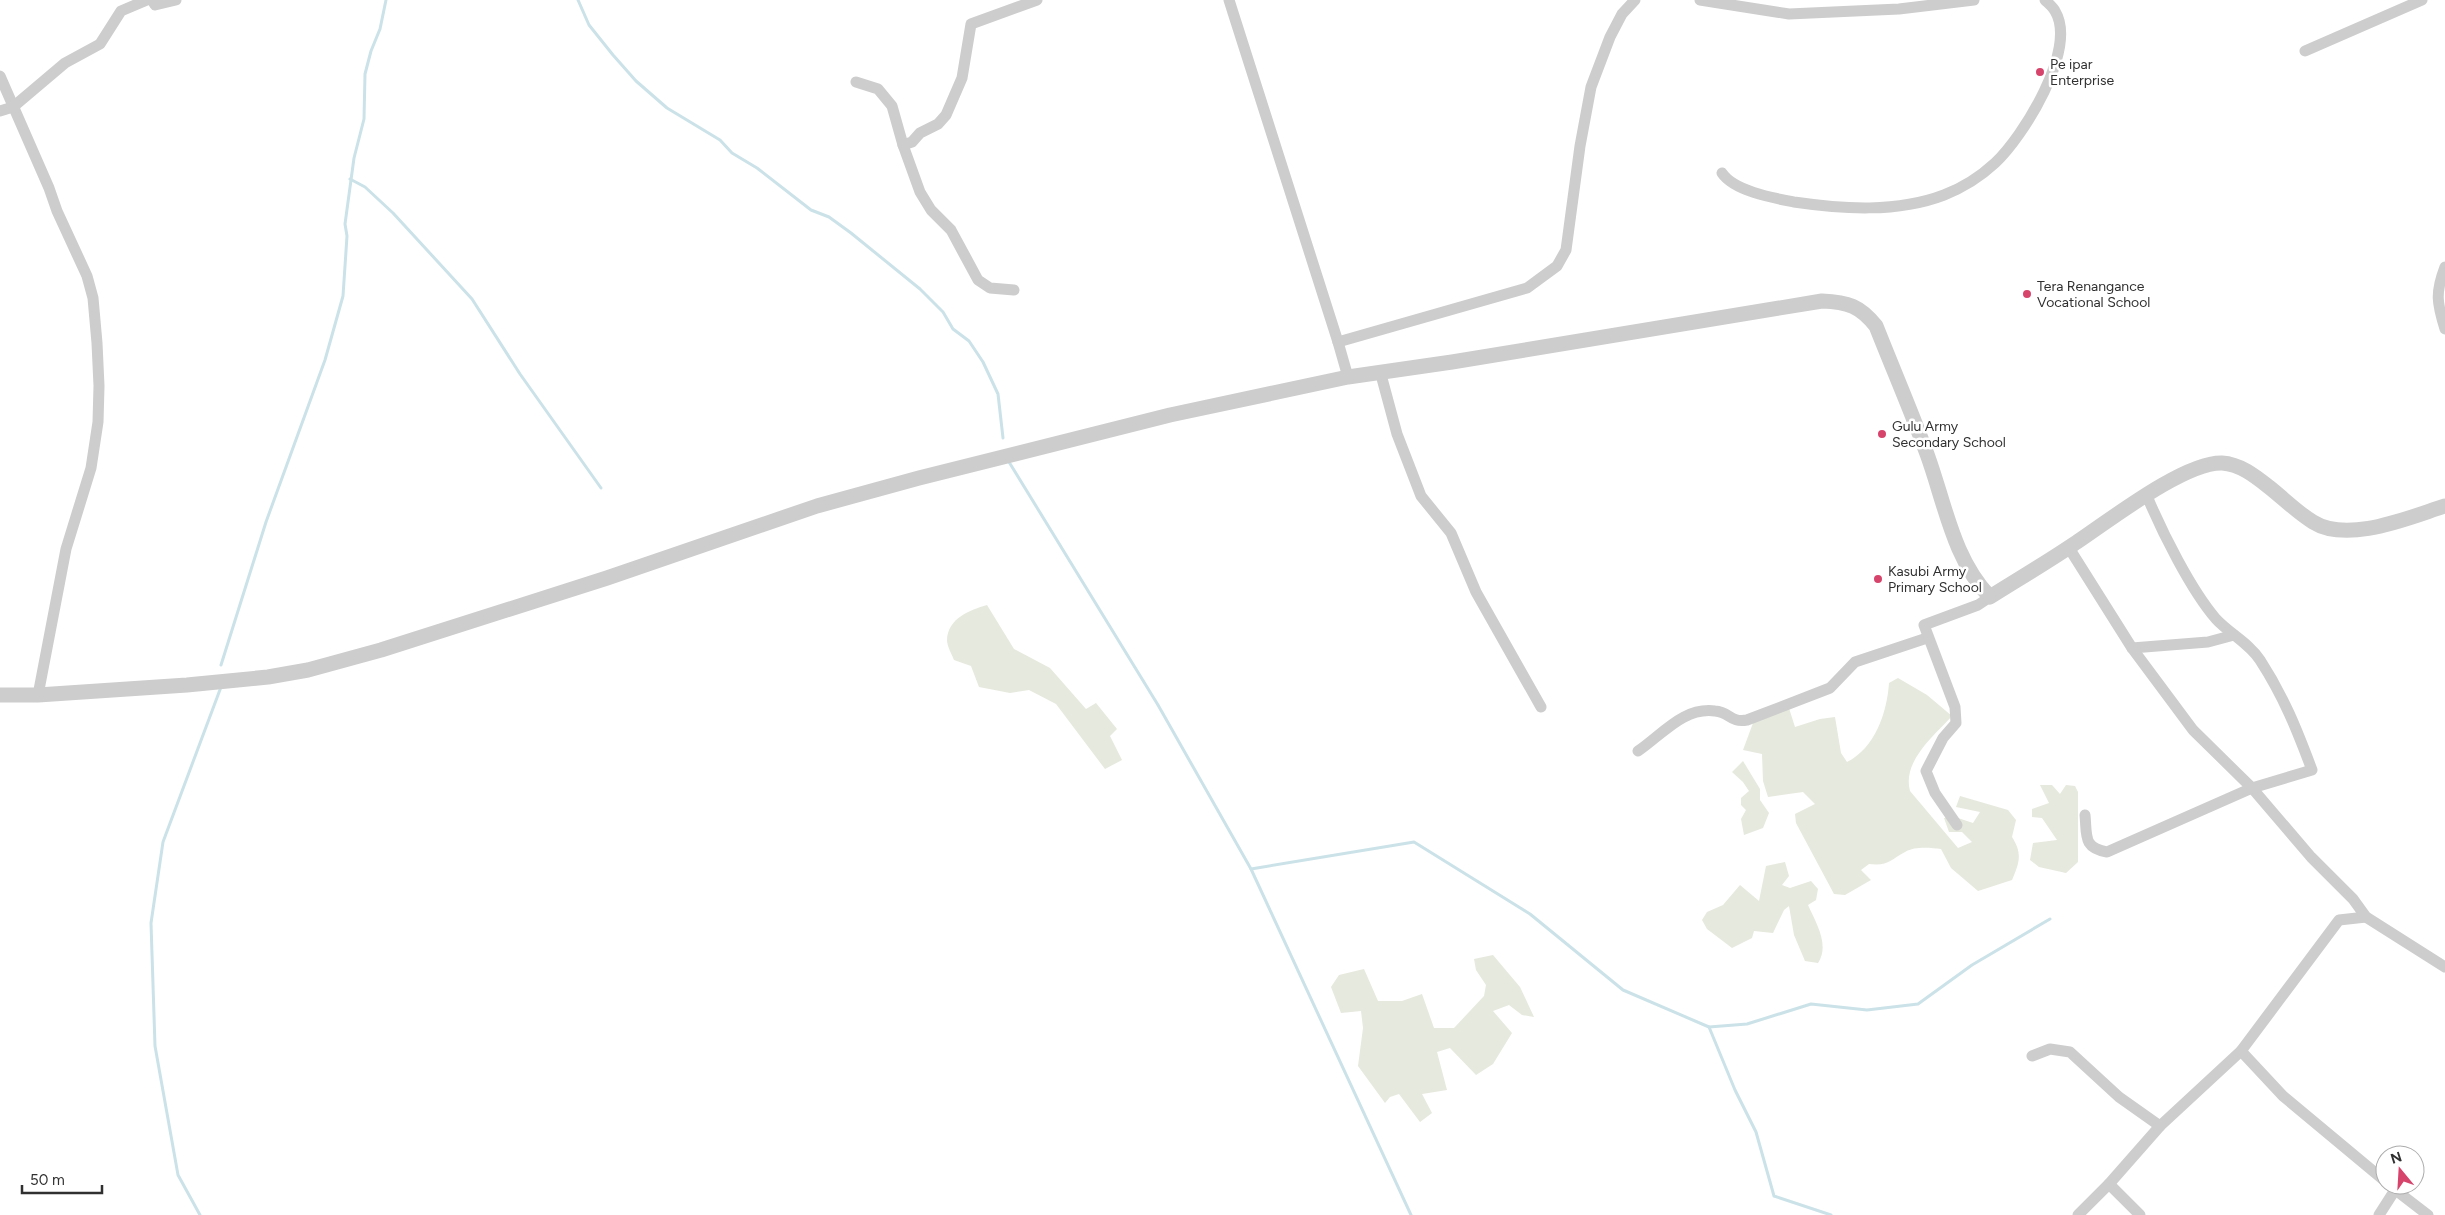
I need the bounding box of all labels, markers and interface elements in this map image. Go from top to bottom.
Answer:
place label: Pe ipar Enterprise [2050,56,2115,89]
marker: Pe ipar Enterprise [2034,66,2046,78]
place label: Tera Renangance Vocational School [2037,278,2150,311]
marker: Tera Renangance Vocational School [2021,288,2033,300]
place label: Gulu Army Secondary School [1892,418,2006,451]
marker: Gulu Army Secondary School [1876,428,1888,440]
place label: Kasubi Army Primary School [1888,563,1982,596]
marker: Kasubi Army Primary School [1872,573,1884,585]
north arrow [2375,1145,2425,1195]
text: N [2388,1148,2404,1168]
scale bar [22,1162,102,1194]
text: 50 m [30,1171,65,1189]

